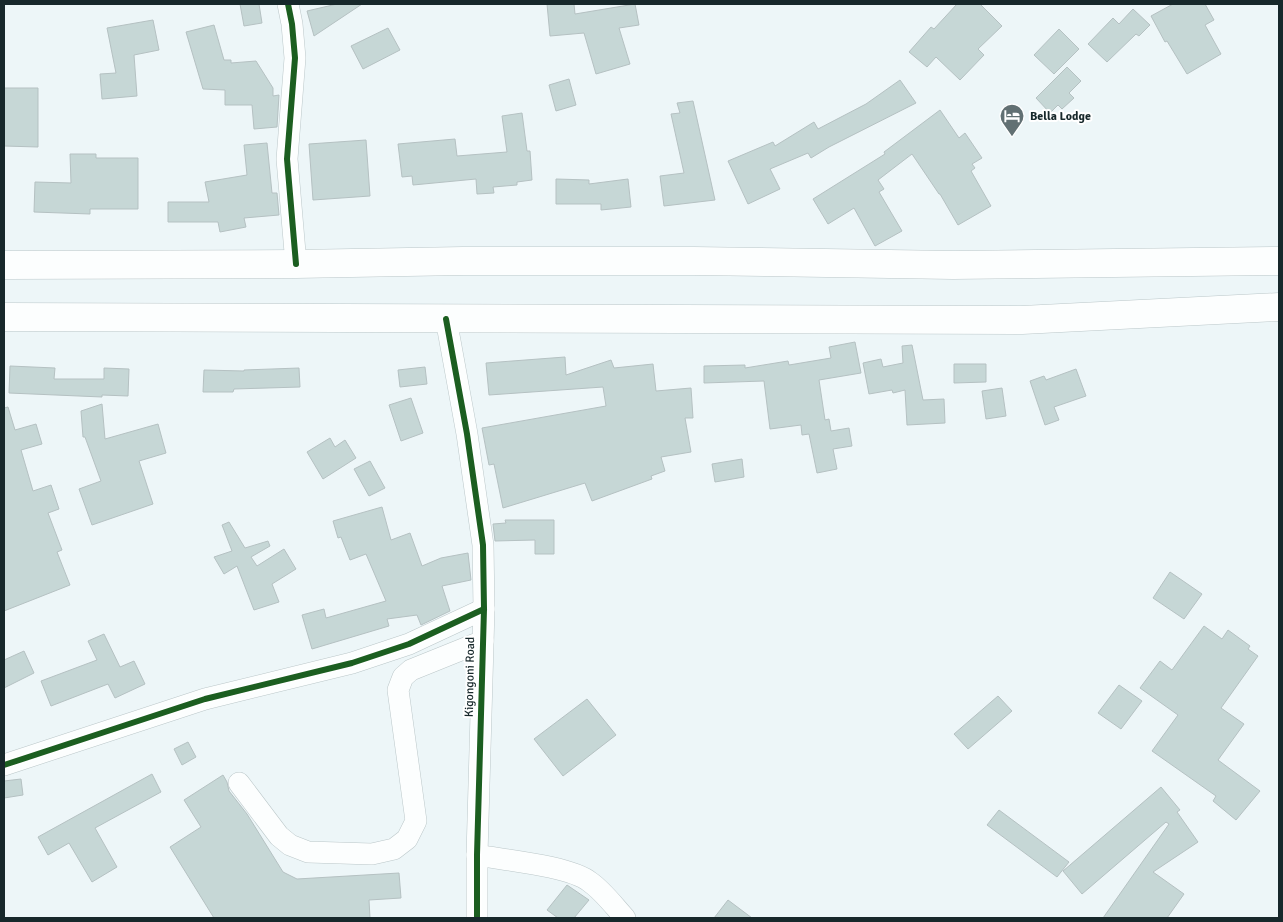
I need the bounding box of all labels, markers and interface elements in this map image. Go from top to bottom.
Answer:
hotel icon: Bella Lodge [999,103,1025,137]
place label: Bella Lodge [1030,109,1091,124]
street label: Kigongoni Road [462,637,478,717]

